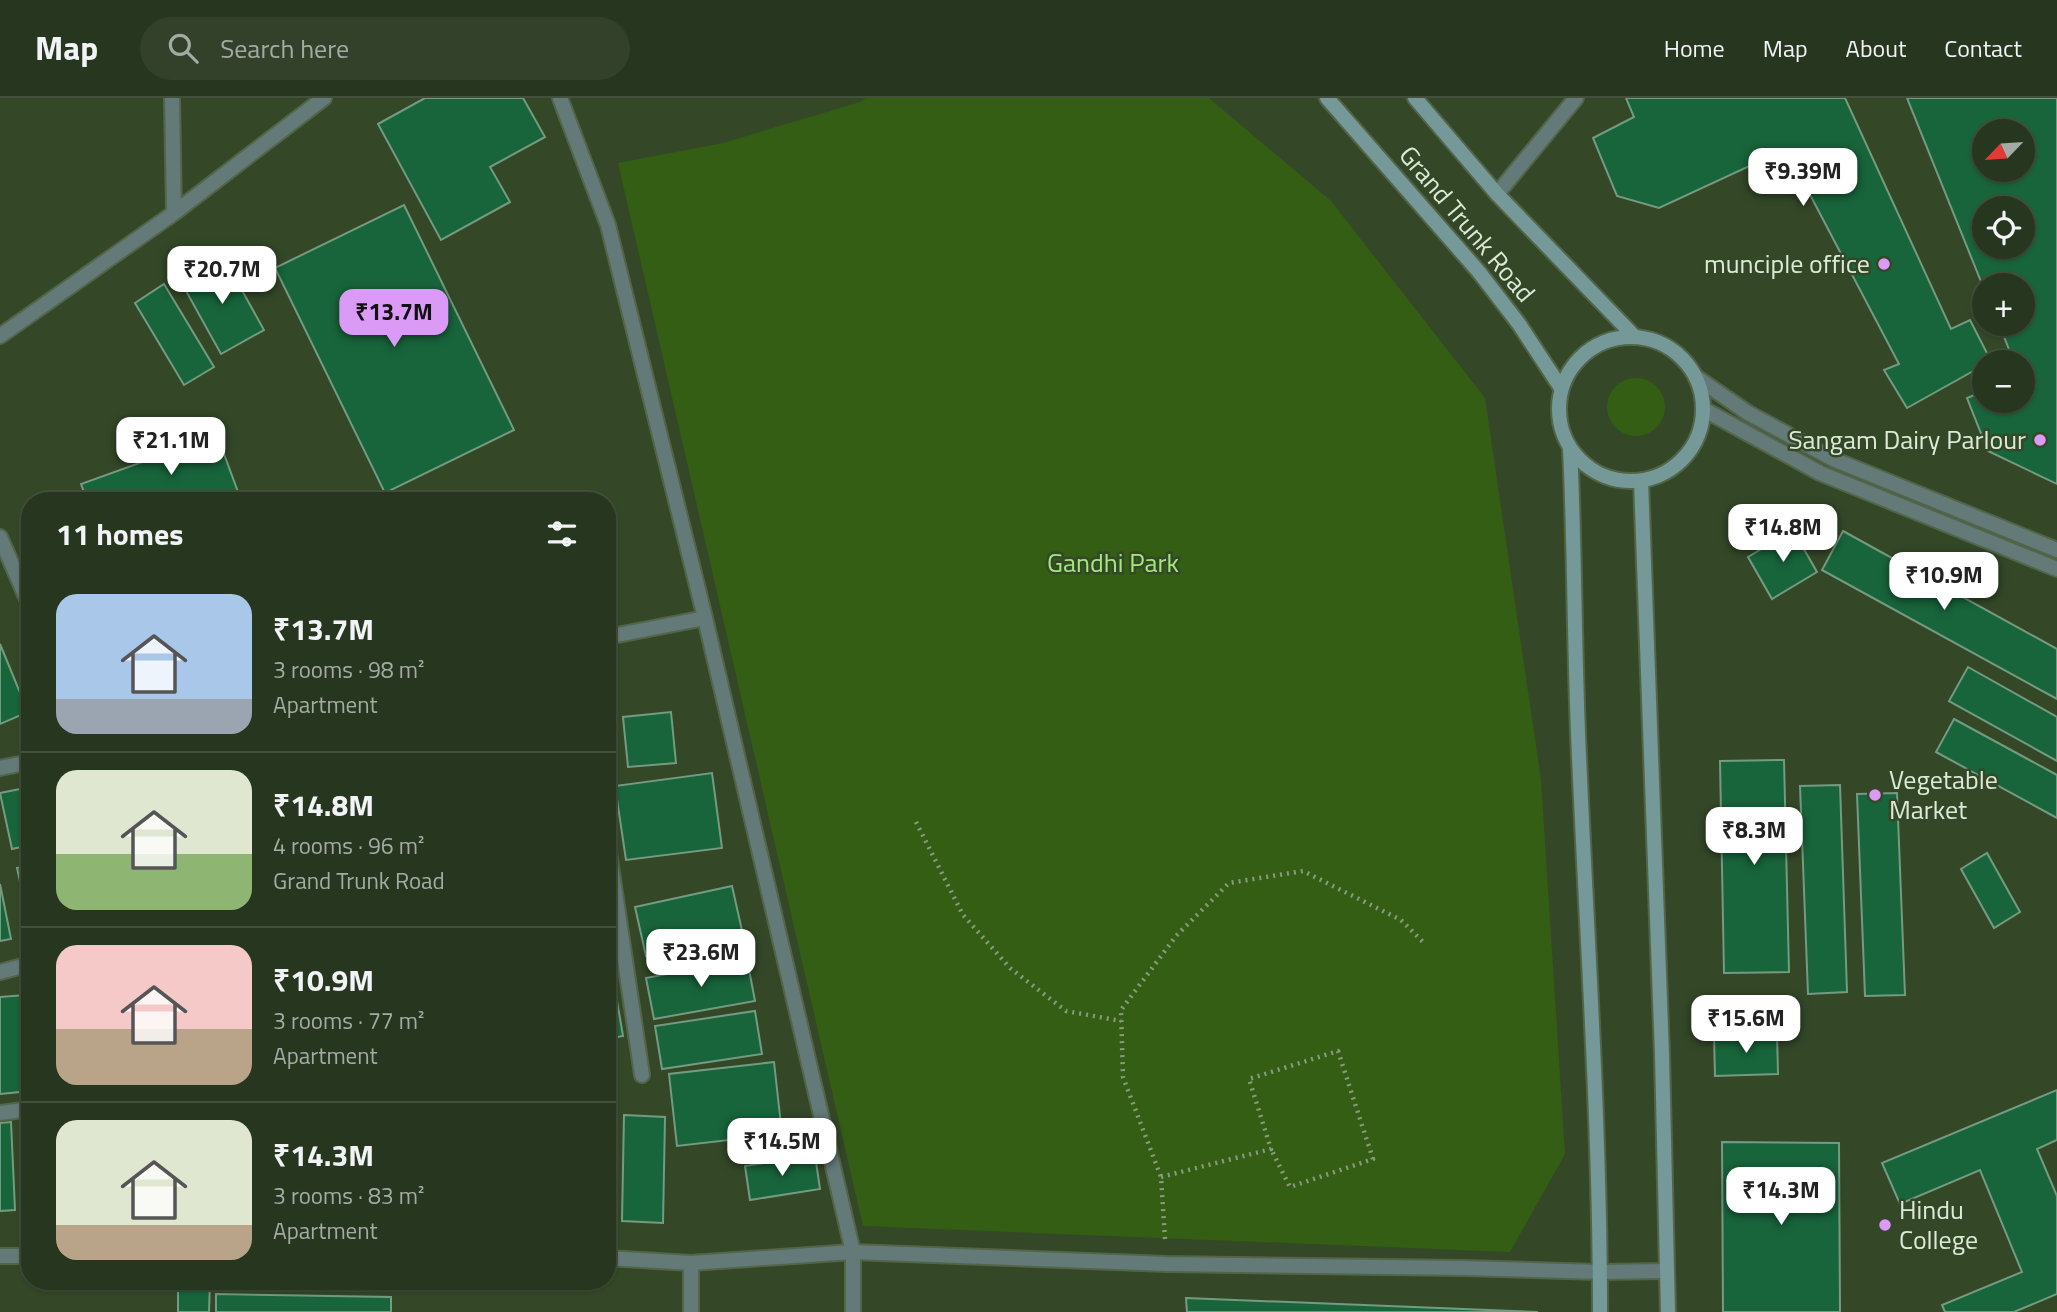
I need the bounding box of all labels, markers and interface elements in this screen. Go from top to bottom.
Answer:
search box [140,17,630,80]
text: Map [35,23,98,73]
icon: search [164,29,202,67]
text: Search here [220,29,349,68]
text: Home [1664,30,1725,66]
text: Map [1763,30,1808,66]
text: About [1846,30,1906,66]
text: Contact [1944,30,2022,66]
north arrow [1972,119,2035,182]
map controls [1972,119,2035,413]
street label: Grand Trunk Road [1390,137,1545,311]
pin: ₹9.39M [1746,148,1860,208]
text: ₹9.39M [1764,153,1842,188]
button: locate [1972,196,2035,259]
place label: munciple office [1704,244,1870,283]
pin: ₹20.7M [165,246,279,306]
text: ₹20.7M [183,251,261,286]
marker: munciple office [1876,256,1892,272]
button: + [1972,273,2035,336]
pin: ₹13.7M [337,289,451,349]
text: ₹13.7M [355,294,433,329]
button: − [1972,350,2035,413]
pin: ₹21.1M [114,418,228,477]
place label: Sangam Dairy Parlour [1788,420,2026,459]
text: ₹21.1M [132,422,210,457]
marker: Sangam Dairy Parlour [2032,432,2048,448]
pin: ₹14.8M [1726,504,1840,564]
text: ₹14.8M [1744,509,1822,544]
text: 11 homes [56,511,183,557]
icon: filters [543,515,581,553]
park label: Gandhi Park [1047,543,1179,582]
pin: ₹10.9M [1887,552,2001,612]
text: ₹10.9M [1905,557,1983,592]
text: ₹13.7M [273,606,374,652]
icon: home [112,622,196,706]
text: 3 rooms · 98 m² [273,652,424,687]
text: Apartment [273,687,378,722]
place label: Vegetable Market [1889,760,1998,829]
text: ₹14.8M [273,782,374,828]
marker: Vegetable Market [1867,787,1883,803]
icon: home [112,798,196,882]
pin: ₹8.3M [1705,808,1803,867]
text: ₹8.3M [1722,812,1786,847]
text: 4 rooms · 96 m² [273,828,424,863]
text: Grand Trunk Road [273,863,445,898]
pin: ₹23.6M [644,930,758,989]
text: ₹23.6M [662,934,740,969]
text: ₹10.9M [273,957,374,1003]
icon: home [112,973,196,1057]
pin: ₹15.6M [1689,996,1803,1055]
text: ₹15.6M [1707,1000,1785,1035]
text: 3 rooms · 77 m² [273,1003,424,1038]
text: Apartment [273,1038,378,1073]
pin: ₹14.5M [725,1118,839,1178]
text: ₹14.5M [743,1123,821,1158]
text: ₹14.3M [273,1132,374,1178]
icon: home [112,1148,196,1232]
pin: ₹14.3M [1724,1168,1838,1227]
text: ₹14.3M [1742,1172,1820,1207]
text: 3 rooms · 83 m² [273,1178,424,1213]
place label: Hindu College [1899,1190,1978,1259]
text: Apartment [273,1213,378,1248]
marker: Hindu College [1877,1217,1893,1233]

